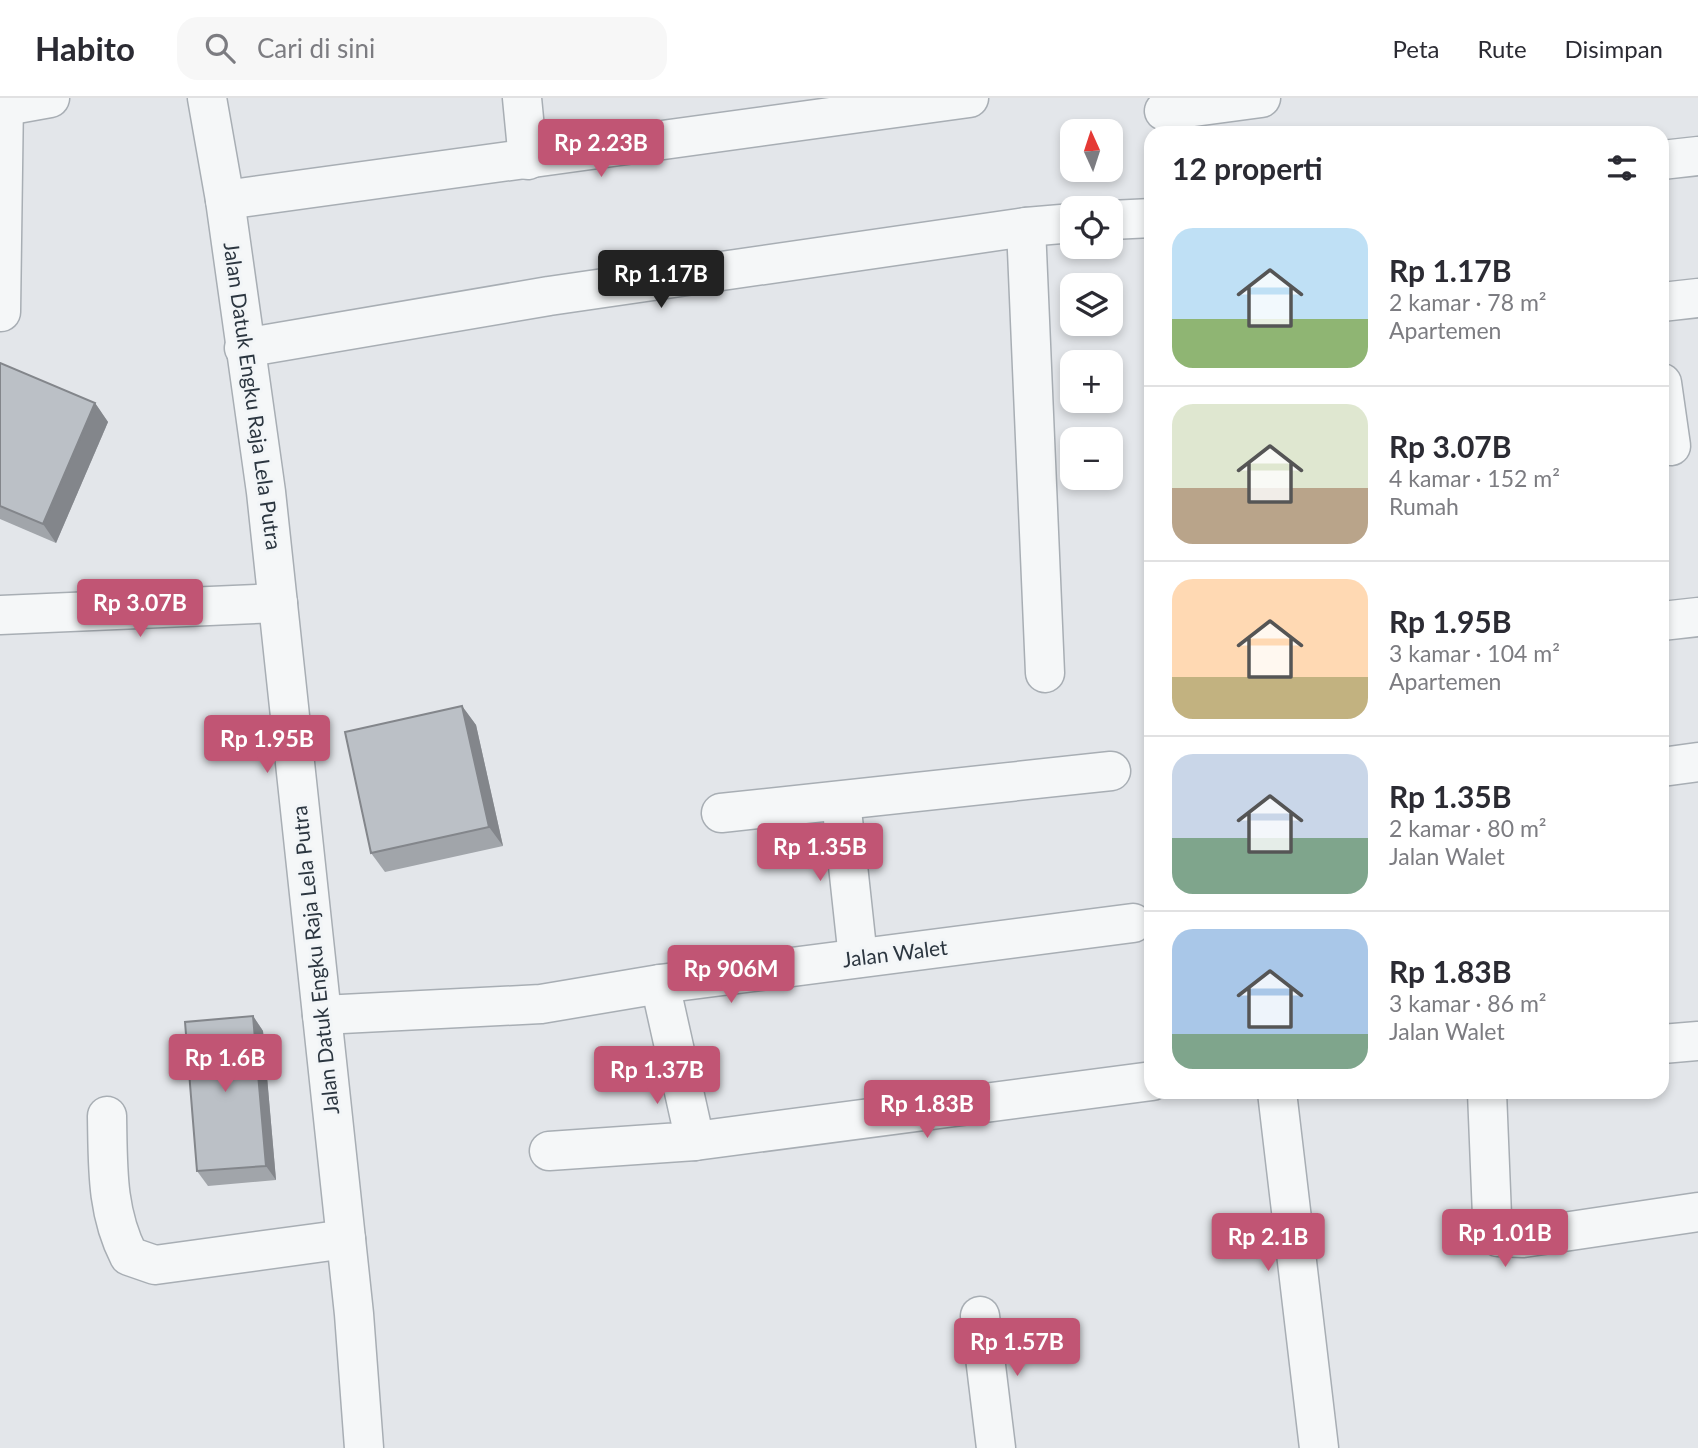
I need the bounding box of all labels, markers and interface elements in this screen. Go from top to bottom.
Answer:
search box [177,17,667,80]
text: Habito [35,28,135,68]
icon: search [201,29,239,67]
text: Cari di sini [257,32,375,64]
text: Peta [1393,34,1439,63]
text: Rute [1477,34,1527,63]
text: Disimpan [1565,34,1663,63]
north arrow [1060,119,1124,182]
map controls [1060,119,1123,490]
pin: Rp 2.23B [529,120,673,179]
text: Rp 2.23B [554,128,648,156]
icon: filters [1603,149,1641,187]
text: 12 properti [1172,150,1323,186]
button: locate [1060,196,1123,259]
street label: Jalan Datuk Engku Raja Lela Putra [219,240,287,551]
pin: Rp 1.17B [589,250,733,310]
text: Rp 1.17B [1389,252,1512,288]
icon: home [1228,256,1312,340]
text: Rp 1.17B [614,259,708,287]
button: layers [1060,273,1123,336]
text: 2 kamar · 78 m² [1389,288,1547,316]
text: Apartemen [1389,316,1501,344]
button: + [1060,350,1123,413]
button: − [1060,427,1123,490]
text: Rp 3.07B [1389,428,1512,464]
icon: home [1228,432,1312,516]
text: 4 kamar · 152 m² [1389,464,1560,492]
text: Rumah [1389,492,1459,520]
pin: Rp 3.07B [68,580,212,639]
text: Rp 3.07B [93,588,187,616]
text: Rp 1.95B [1389,603,1512,639]
icon: home [1228,607,1312,691]
text: 3 kamar · 104 m² [1389,639,1560,667]
text: Apartemen [1389,667,1501,695]
pin: Rp 1.95B [195,716,339,775]
text: Rp 1.95B [220,724,314,752]
text: Rp 1.35B [1389,778,1512,814]
icon: home [1228,782,1312,866]
street label: Jalan Datuk Engku Raja Lela Putra [286,804,343,1116]
text: 2 kamar · 80 m² [1389,814,1547,842]
pin: Rp 1.35B [748,824,892,883]
text: Rp 1.35B [773,832,867,860]
text: Jalan Walet [1389,842,1505,870]
street label: Jalan Walet [841,934,949,971]
pin: Rp 906M [666,946,796,1005]
text: Rp 1.83B [1389,953,1512,989]
text: Rp 906M [683,954,779,982]
icon: home [1228,957,1312,1041]
text: 3 kamar · 86 m² [1389,989,1547,1017]
text: Jalan Walet [1389,1017,1505,1045]
pin: Rp 1.6B [160,1034,290,1094]
text: Rp 1.6B [185,1043,265,1071]
pin: Rp 1.37B [585,1046,729,1106]
text: Rp 1.37B [610,1055,704,1083]
pin: Rp 1.83B [855,1080,999,1140]
text: Rp 1.83B [880,1089,974,1117]
pin: Rp 1.01B [1433,1210,1577,1269]
pin: Rp 2.1B [1203,1214,1333,1273]
text: Rp 1.01B [1458,1218,1552,1246]
text: Rp 2.1B [1228,1222,1308,1250]
pin: Rp 1.57B [945,1318,1089,1378]
text: Rp 1.57B [970,1327,1064,1355]

